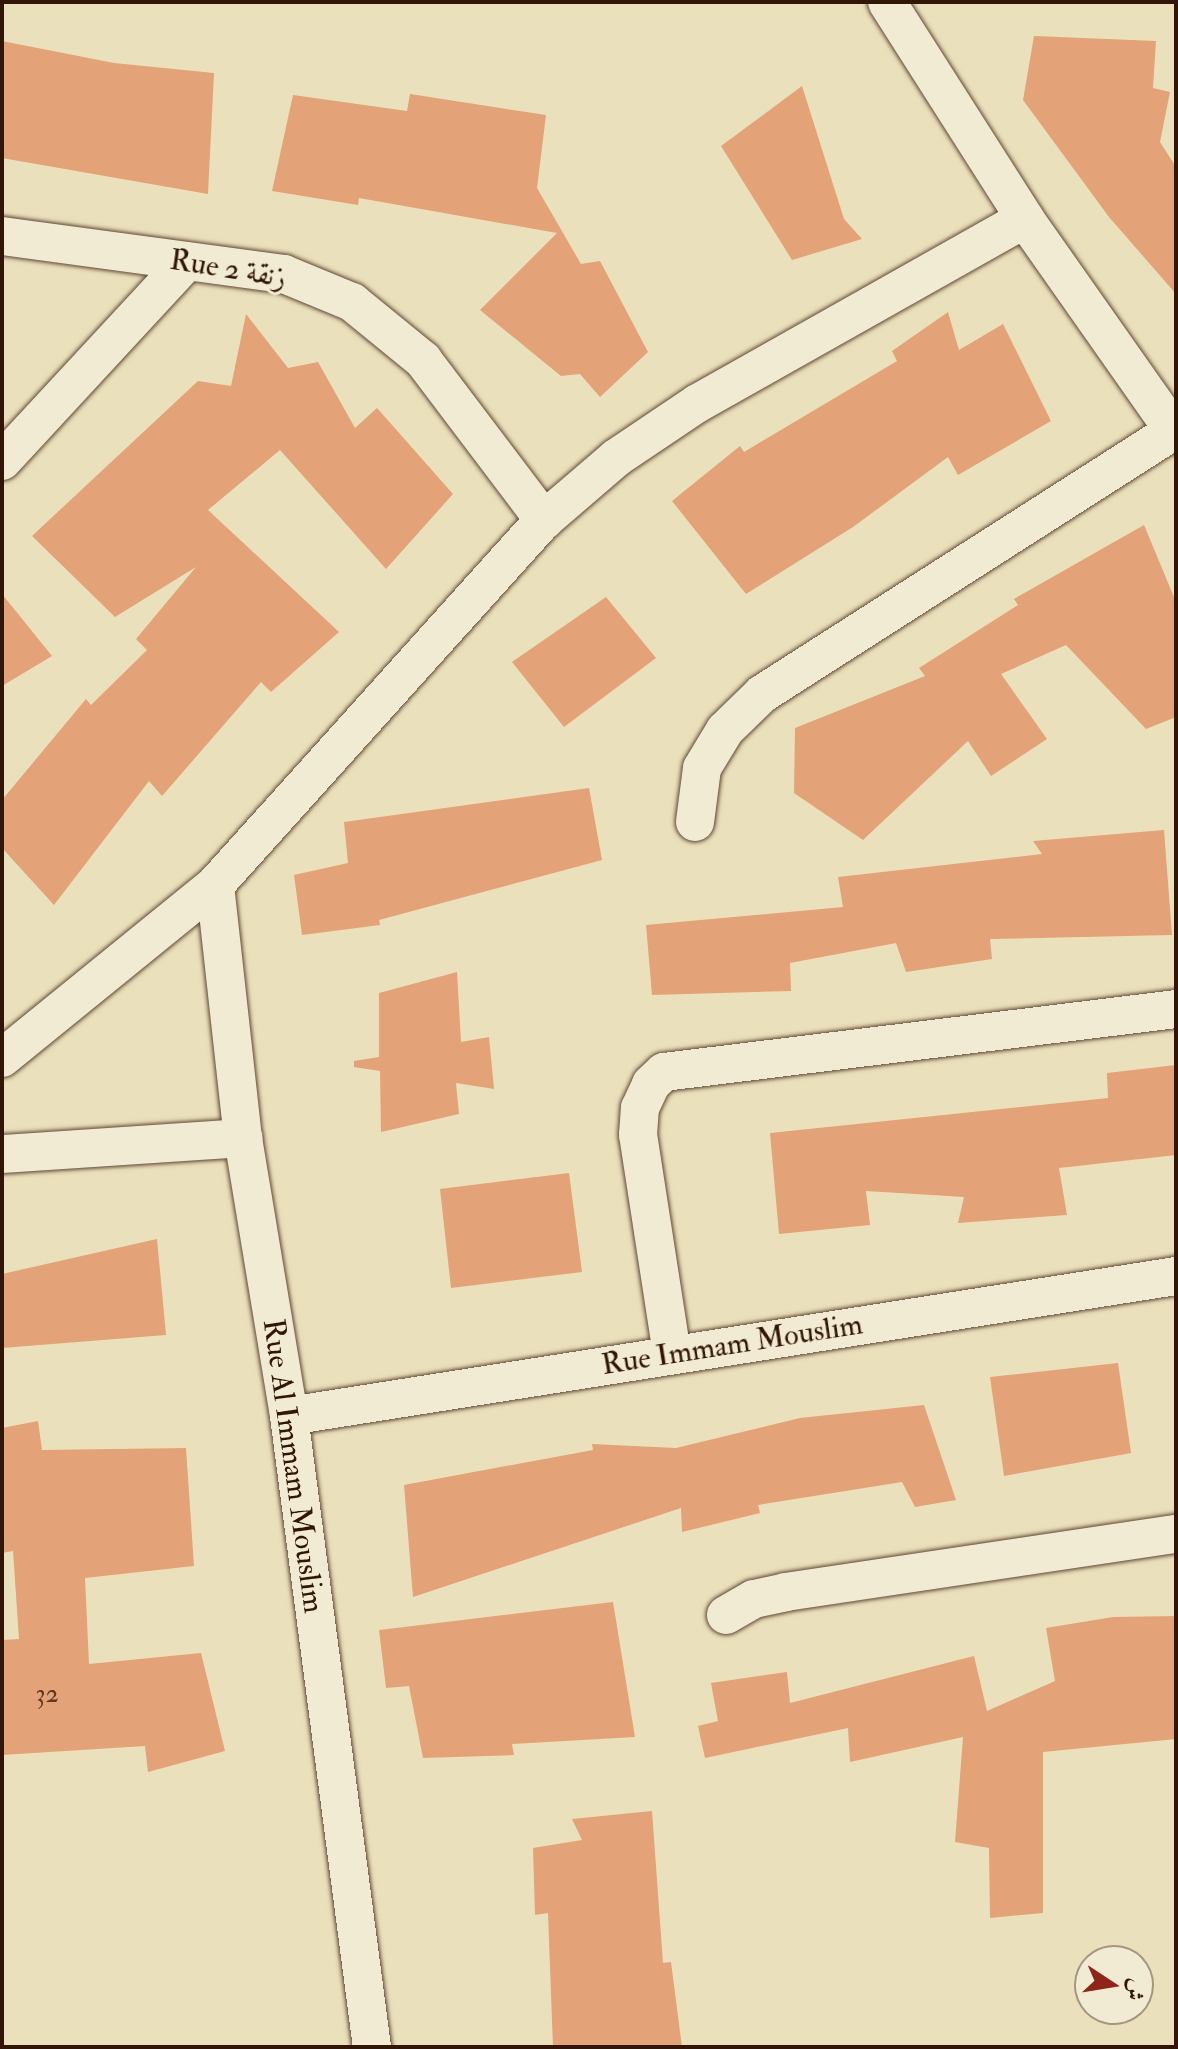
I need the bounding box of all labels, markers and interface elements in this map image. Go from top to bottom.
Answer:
street label: Rue 2 زنقة [167,242,289,296]
street label: Rue Immam Mouslim [599,1307,865,1383]
street label: Rue Al Immam Mouslim [255,1317,331,1615]
house number: 32 [35,1679,59,1711]
north arrow [1074,1945,1154,2025]
text: ش [1120,1976,1151,2003]

